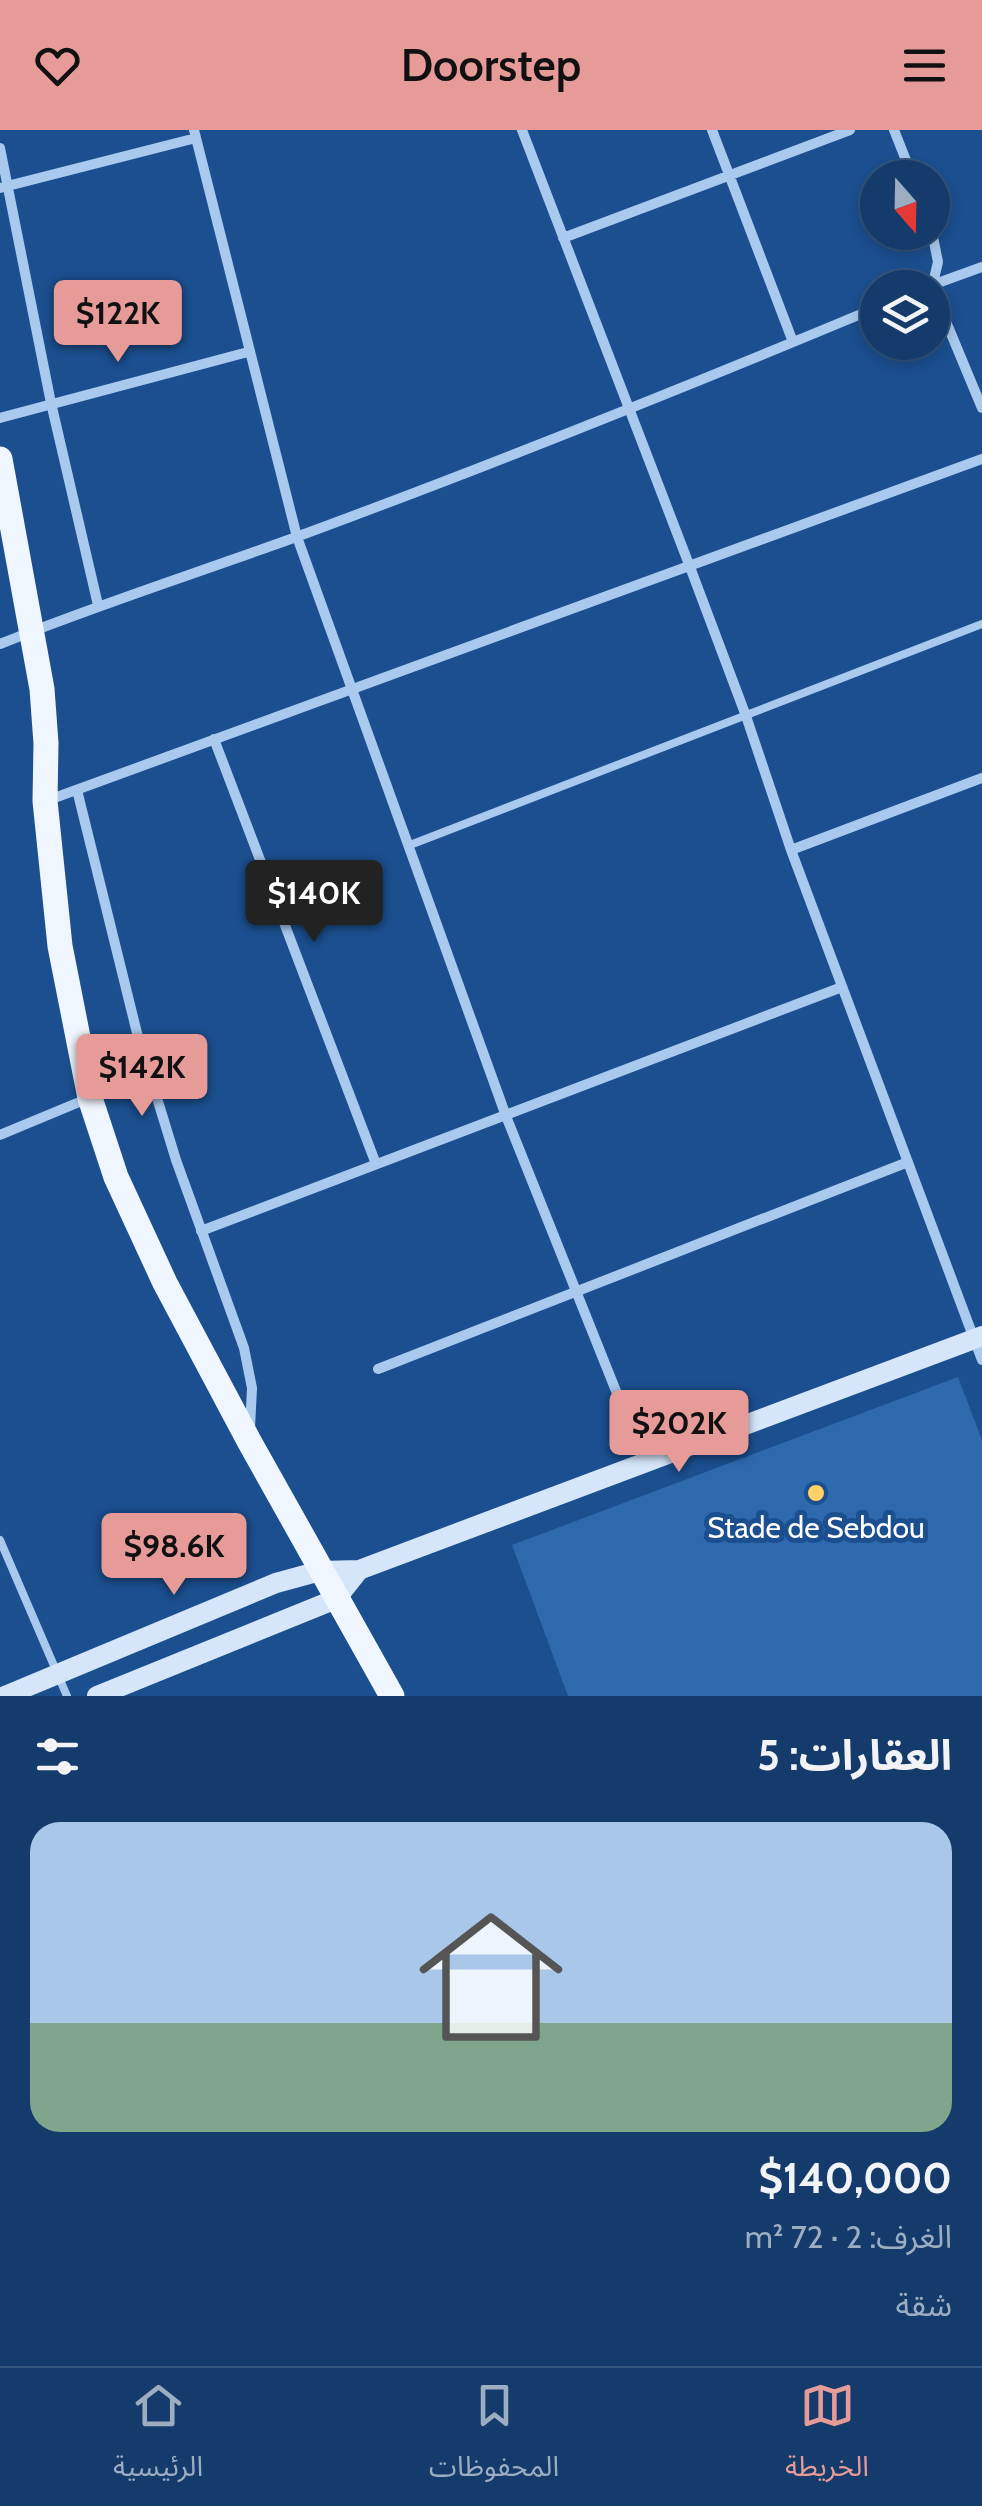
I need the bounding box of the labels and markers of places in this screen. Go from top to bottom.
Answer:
pin: $122K [48,280,188,365]
pin: $140K [244,860,384,945]
pin: $142K [72,1034,212,1119]
pin: $202K [609,1390,749,1475]
marker: Stade de Sebdou [805,1482,827,1504]
place label: Stade de Sebdou [707,1509,925,1546]
pin: $98.6K [93,1513,255,1598]

